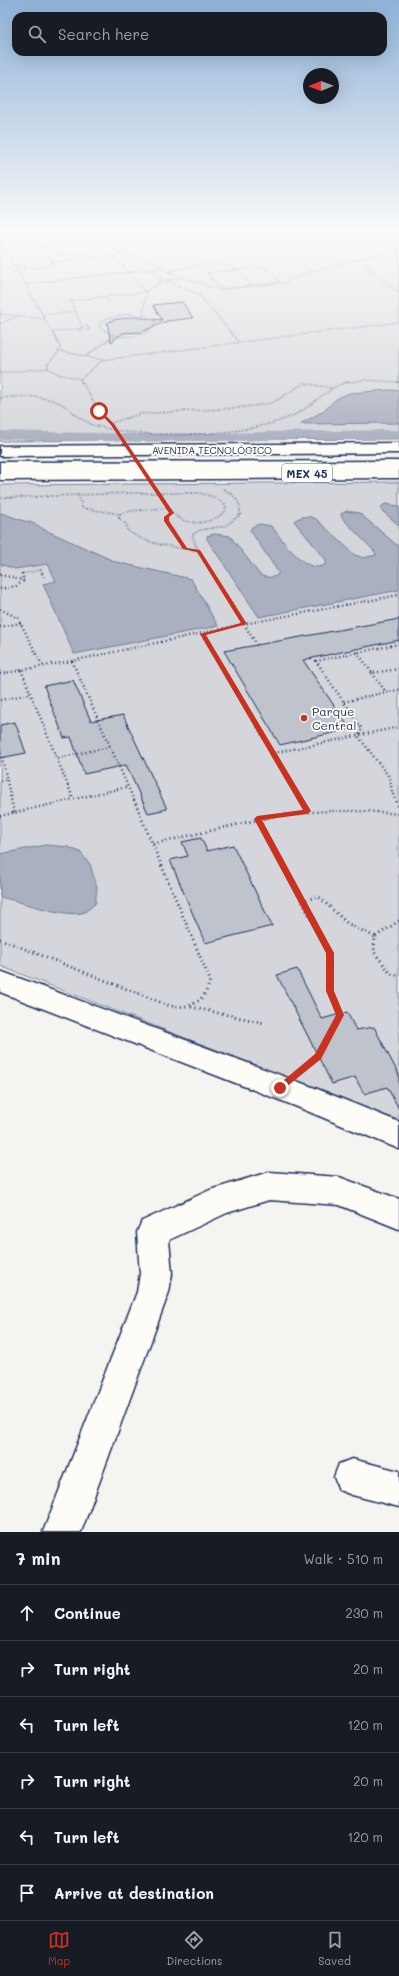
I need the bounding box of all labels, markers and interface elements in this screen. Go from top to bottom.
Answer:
search box [12,12,387,56]
icon: search [26,23,48,45]
text: Search here [58,24,149,44]
north arrow [303,68,339,104]
route start [90,402,108,420]
street label: AVENIDA TECNOLÓGICO [152,443,272,457]
road number: MEX 45 [282,464,332,482]
place label: Parque Central [312,703,356,733]
marker: Parque Central [299,713,309,723]
route end [271,1079,289,1097]
text: 7 min [16,1547,61,1569]
text: Walk · 510 m [303,1550,383,1567]
icon: ahead [16,1602,38,1624]
text: Continue [54,1603,121,1623]
text: 230 m [346,1604,383,1621]
icon: right [16,1658,38,1680]
text: Turn right [54,1659,131,1679]
text: 20 m [353,1660,383,1677]
icon: left [16,1714,38,1736]
text: Turn left [54,1715,119,1735]
text: 120 m [347,1716,383,1733]
icon: right [16,1770,38,1792]
text: Turn right [54,1771,131,1791]
text: 20 m [353,1772,383,1789]
icon: left [16,1826,38,1848]
text: Turn left [54,1827,119,1847]
text: 120 m [347,1828,383,1845]
icon: arrive [16,1882,38,1904]
text: Arrive at destination [54,1883,214,1903]
tab: Map [48,1929,70,1968]
tab: Directions [166,1929,222,1968]
tab: Saved [318,1929,351,1968]

